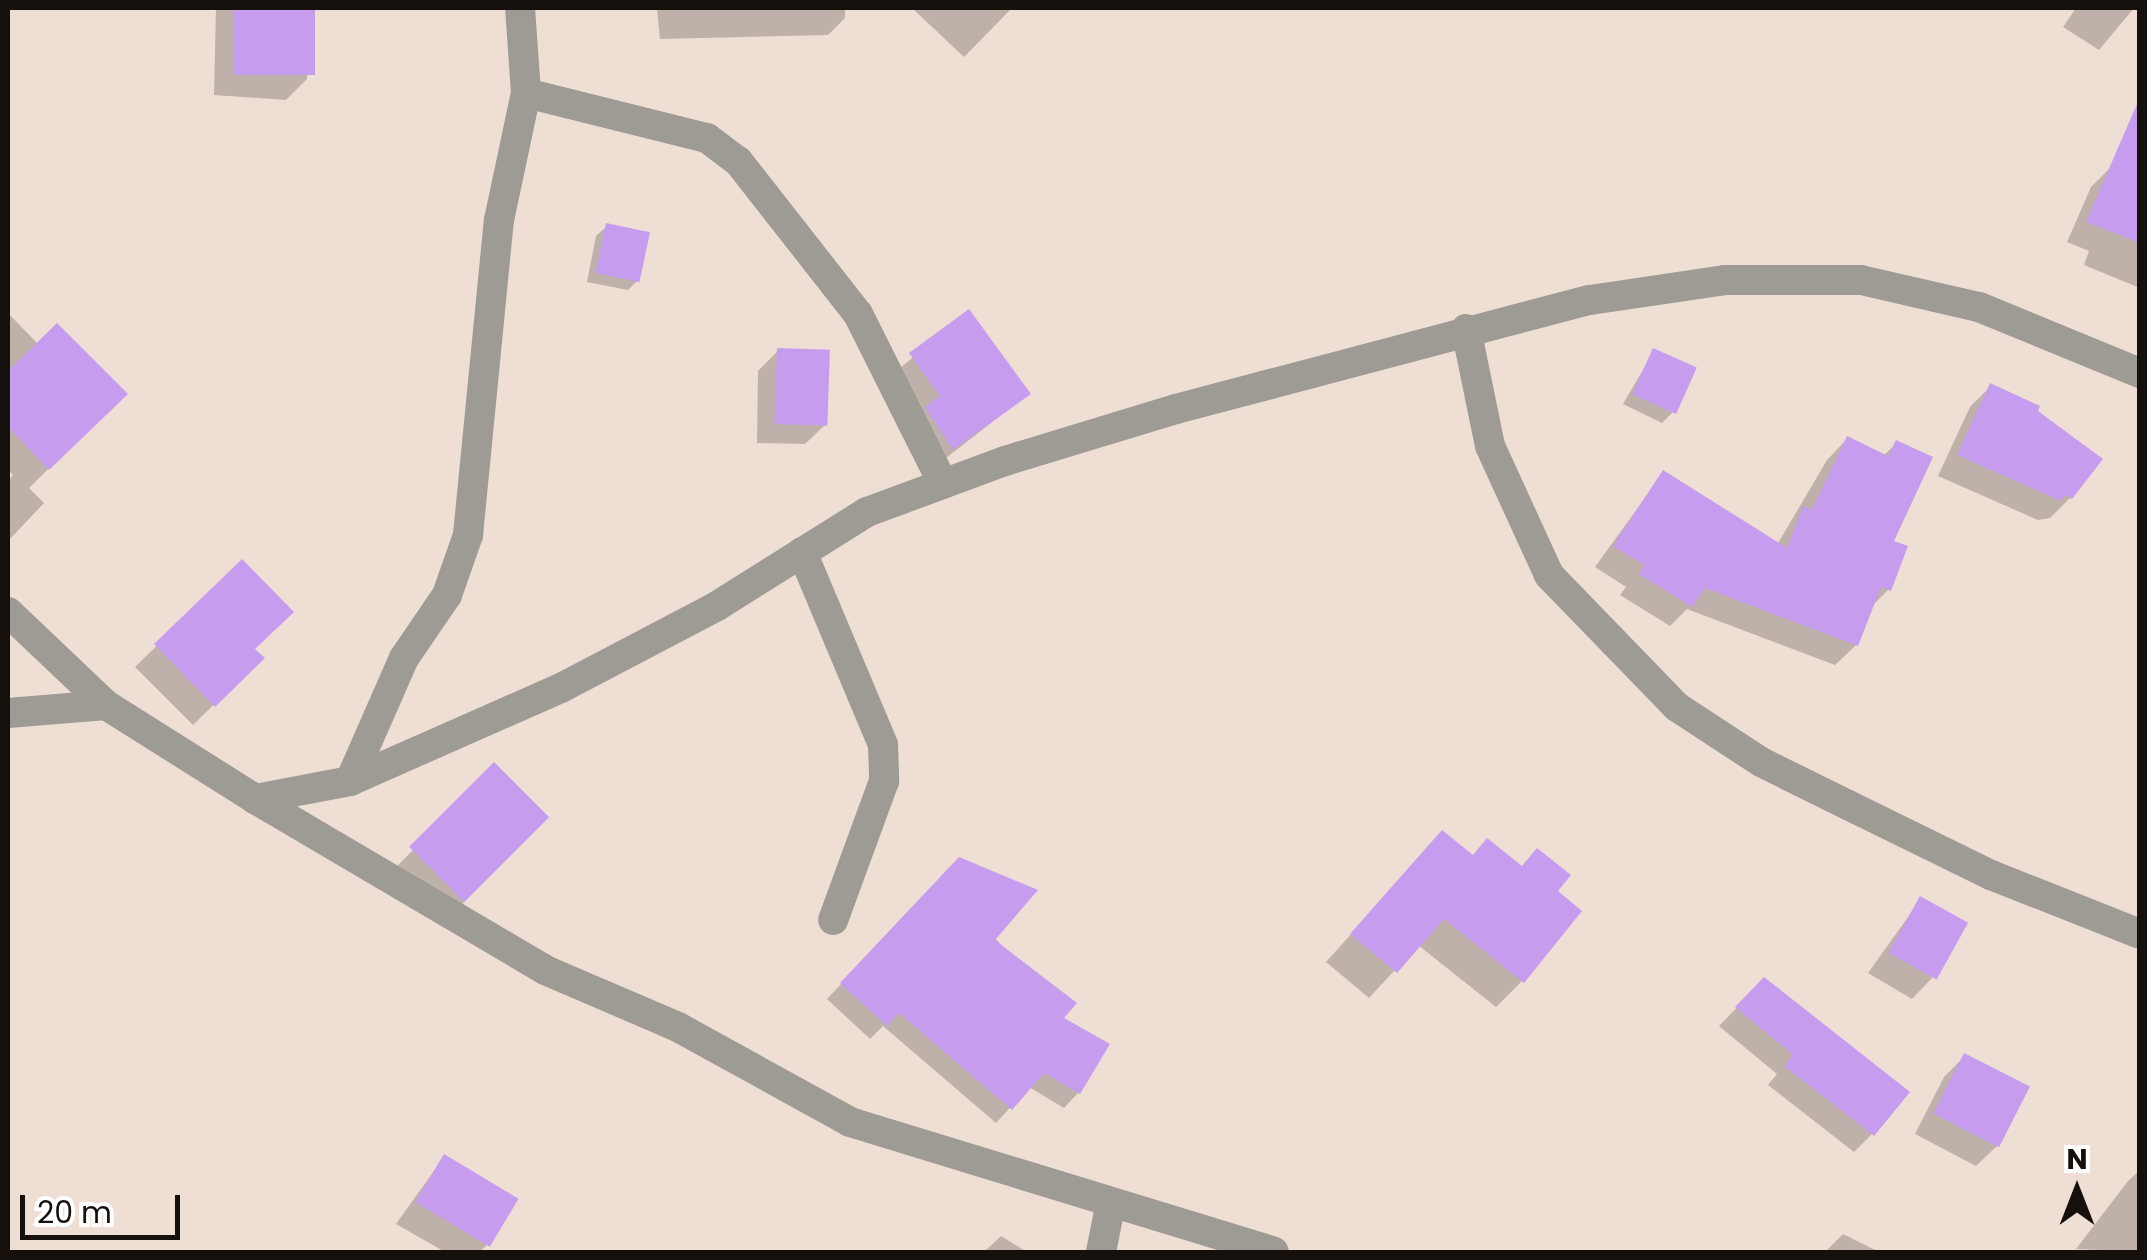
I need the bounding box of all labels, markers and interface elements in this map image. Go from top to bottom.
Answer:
north arrow [2027,1140,2127,1240]
text: N [2066,1140,2088,1179]
scale bar [25,1175,185,1237]
text: 20 m [37,1191,112,1234]

